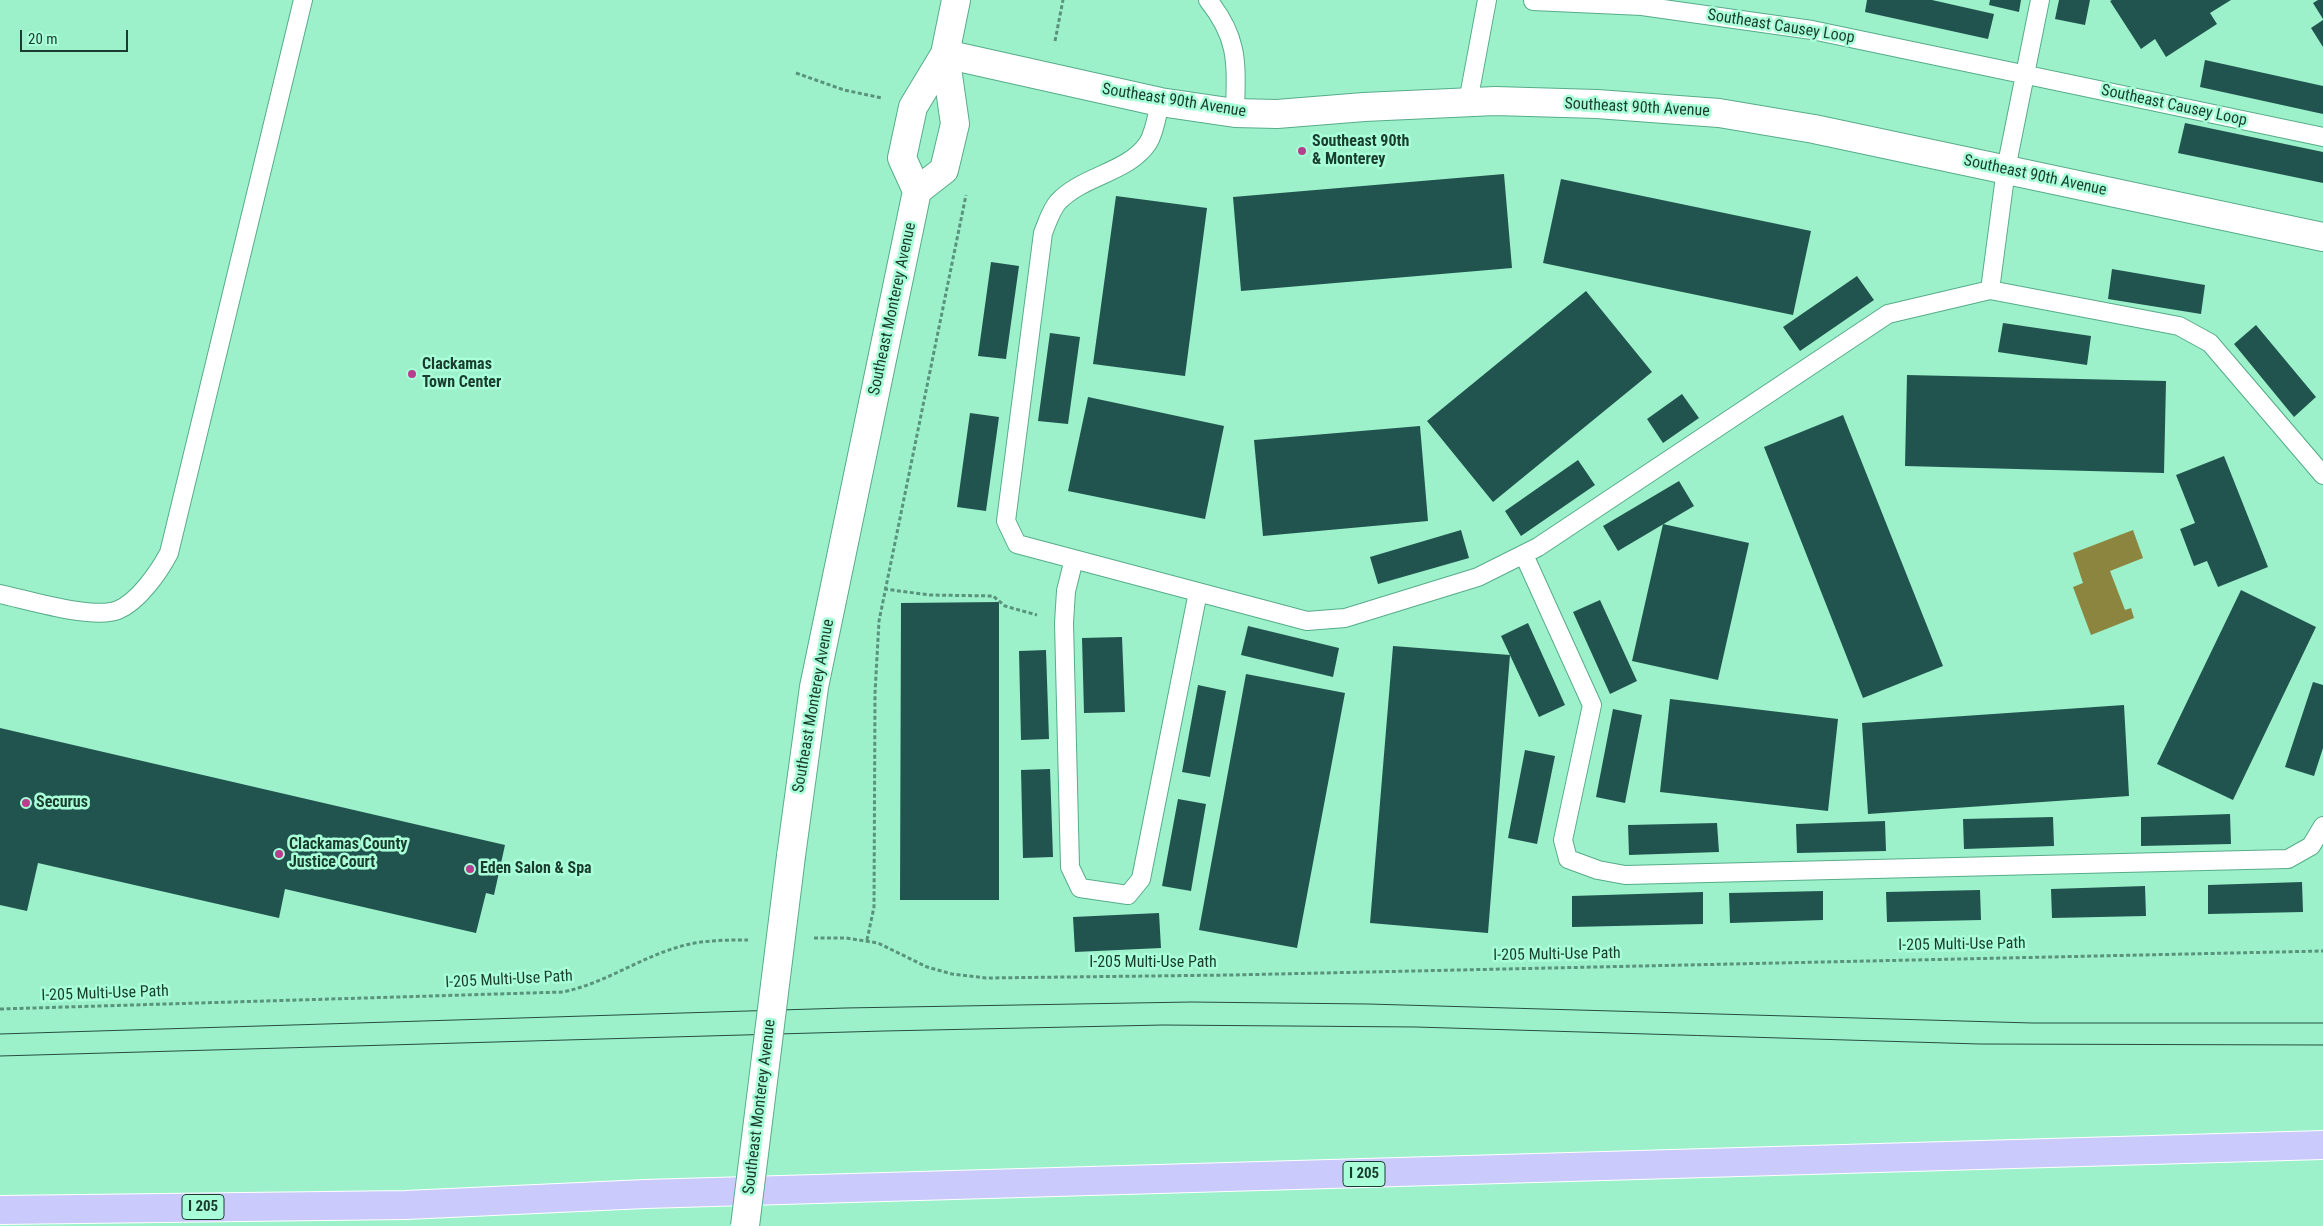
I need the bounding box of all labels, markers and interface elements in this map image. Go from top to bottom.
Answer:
street label: Southeast Causey Loop [1706,6,1856,48]
scale bar [22,20,130,52]
text: 20 m [28,30,58,48]
street label: Southeast 90th Avenue [1101,80,1247,122]
street label: Southeast Causey Loop [2099,81,2249,131]
street label: Southeast 90th Avenue [1564,95,1710,121]
place label: Southeast 90th & Monterey [1312,132,1409,170]
marker: Southeast 90th & Monterey [1296,145,1308,157]
street label: Southeast 90th Avenue [1962,151,2108,201]
street label: Southeast Monterey Avenue [865,221,921,397]
place label: Clackamas Town Center [422,355,501,393]
marker: Clackamas Town Center [406,368,418,380]
street label: Southeast Monterey Avenue [789,618,839,794]
place label: Securus [36,793,88,813]
marker: Securus [20,797,32,809]
place label: Clackamas County Justice Court [289,835,407,873]
marker: Clackamas County Justice Court [273,848,285,860]
place label: Eden Salon & Spa [480,859,592,879]
marker: Eden Salon & Spa [464,863,476,875]
street label: I-205 Multi-Use Path [1898,934,2026,956]
street label: I-205 Multi-Use Path [1493,944,1621,966]
street label: I-205 Multi-Use Path [1089,953,1217,973]
street label: I-205 Multi-Use Path [445,967,573,993]
street label: I-205 Multi-Use Path [41,982,169,1006]
street label: Southeast Monterey Avenue [740,1018,780,1196]
road number: I 205 [1343,1162,1385,1186]
road number: I 205 [182,1194,224,1220]

